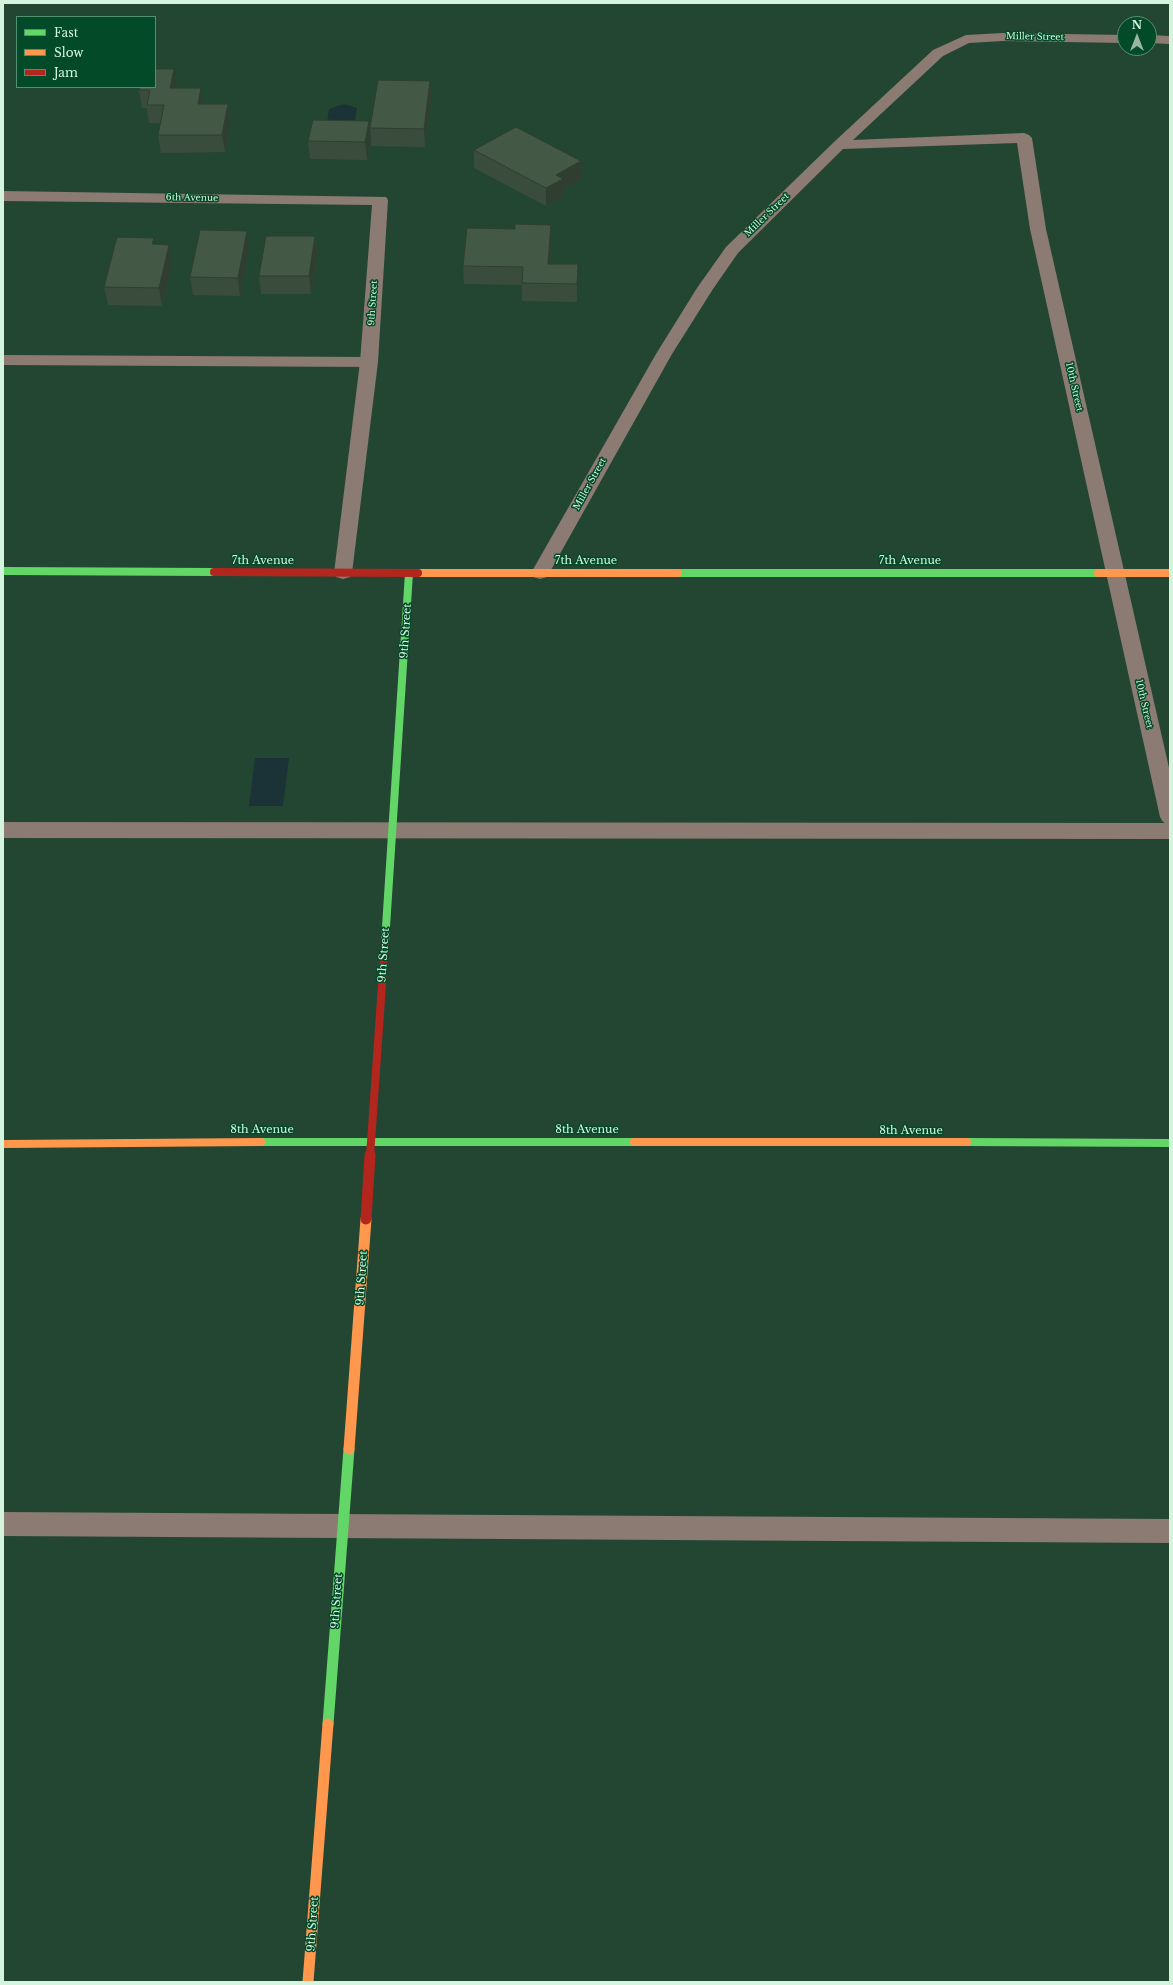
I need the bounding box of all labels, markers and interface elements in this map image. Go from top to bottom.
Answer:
legend [16,16,156,88]
north arrow [1117,16,1157,56]
text: N [1132,18,1142,32]
text: Fast [54,25,78,40]
street label: Miller Street [1006,31,1064,43]
text: Slow [54,45,83,60]
text: Jam [54,65,78,80]
street label: Miller Street [742,191,792,239]
street label: 6th Avenue [166,192,218,204]
street label: 9th Street [366,280,380,326]
street label: 10th Street [1063,362,1085,412]
street label: Miller Street [571,456,609,512]
street label: 7th Avenue [232,554,294,568]
street label: 7th Avenue [555,554,617,568]
street label: 7th Avenue [879,554,941,568]
street label: 9th Street [397,603,415,659]
street label: 10th Street [1133,679,1155,729]
street label: 9th Street [375,927,393,983]
street label: 8th Avenue [230,1123,294,1137]
street label: 8th Avenue [555,1123,619,1137]
street label: 8th Avenue [879,1124,943,1138]
street label: 9th Street [353,1250,371,1306]
street label: 9th Street [328,1573,346,1629]
street label: 9th Street [304,1896,322,1952]

